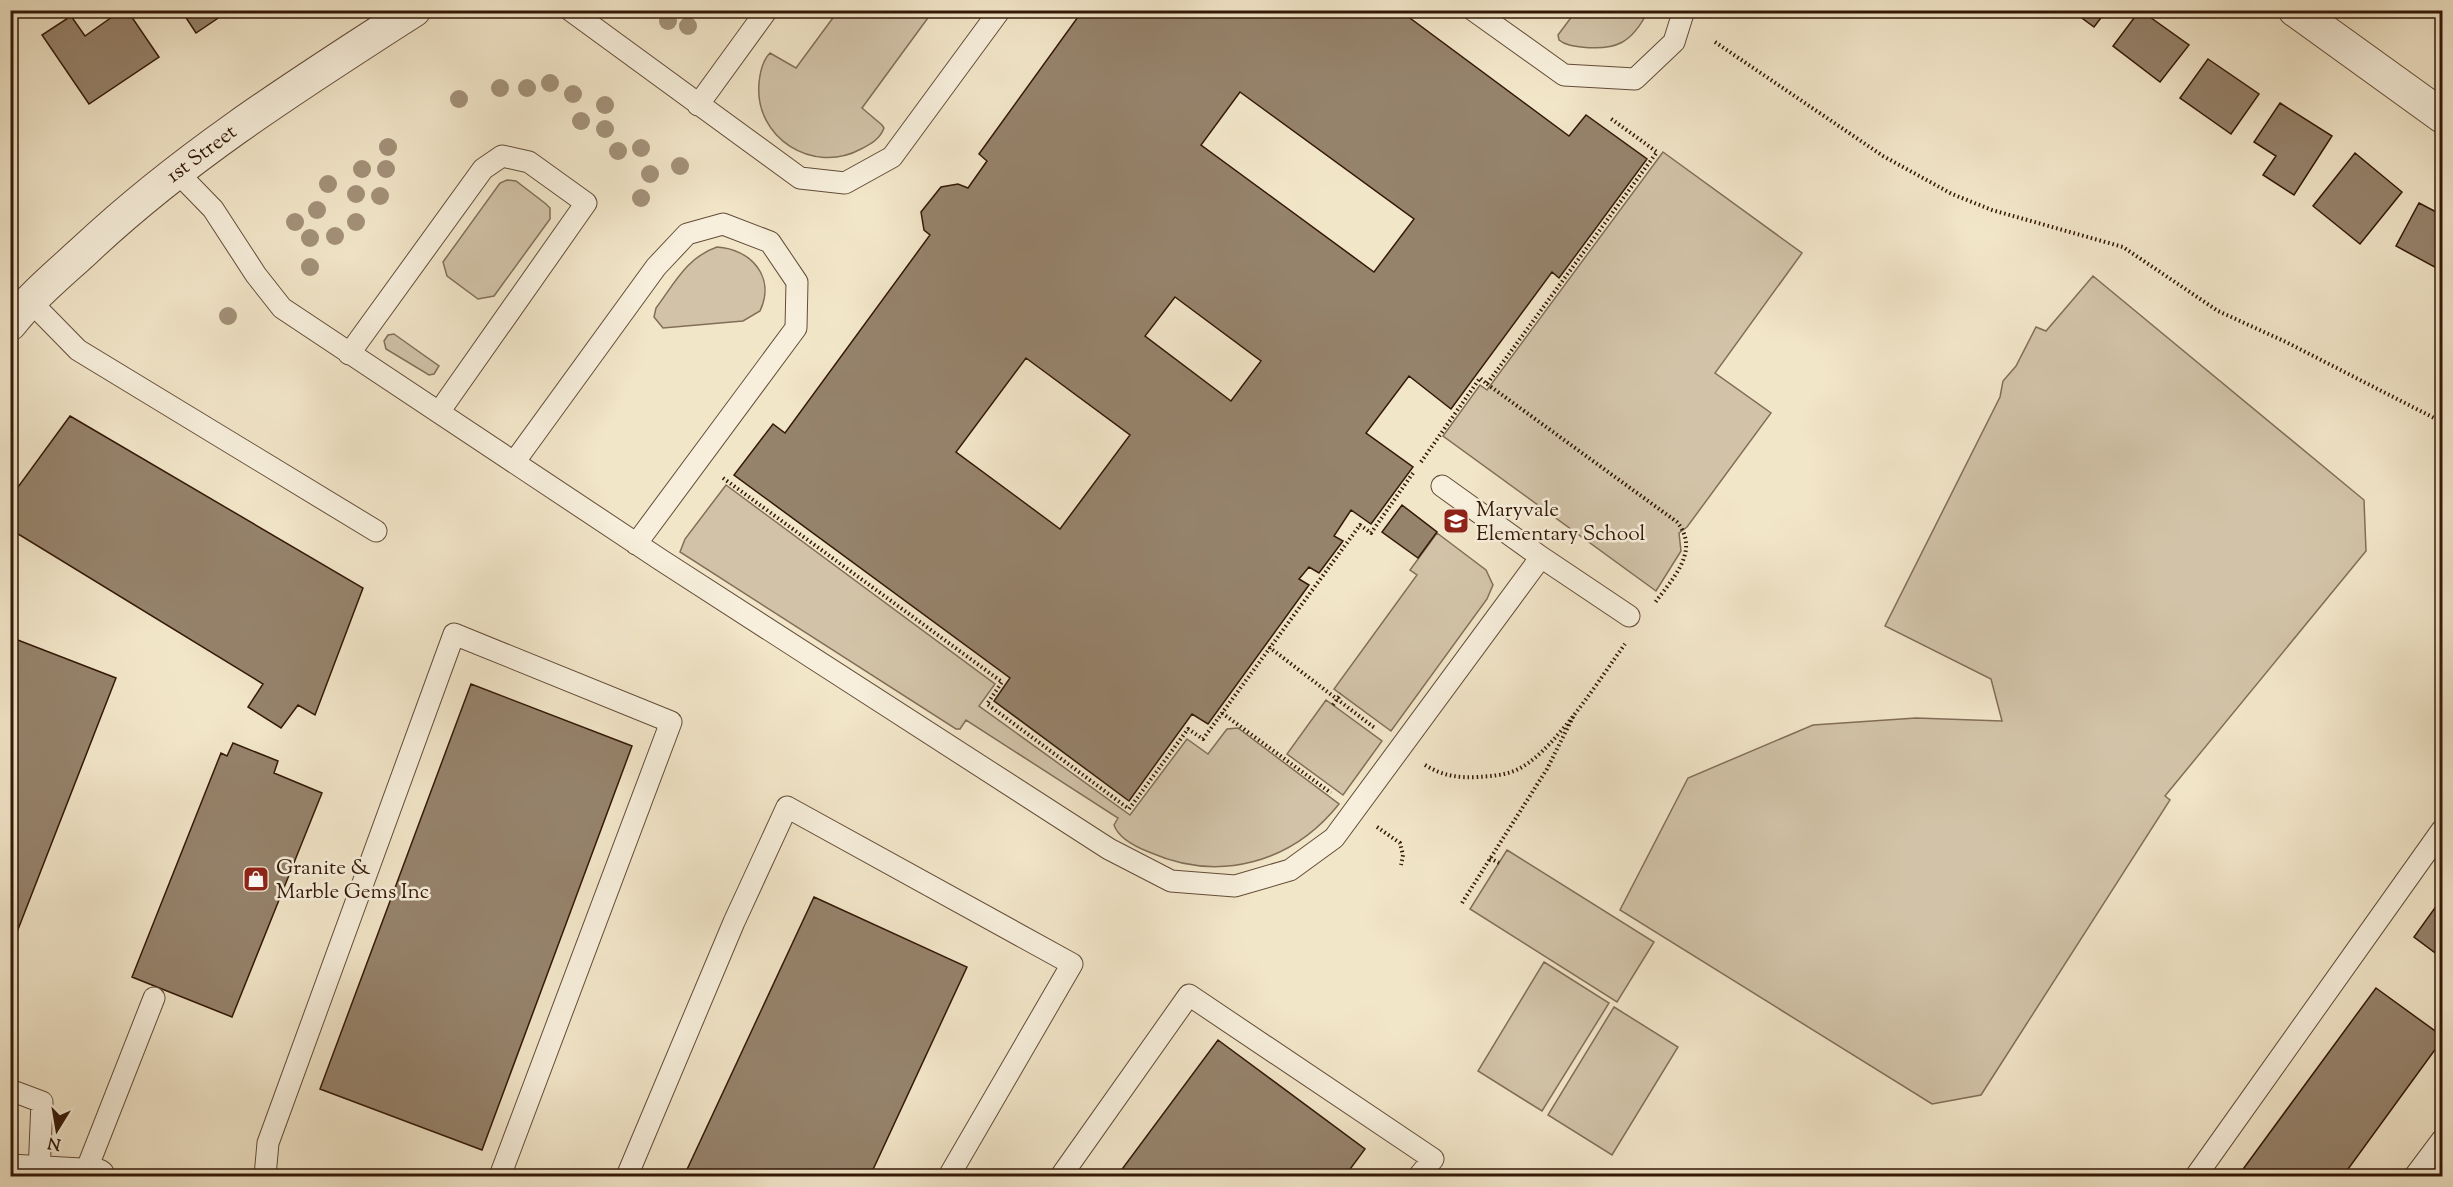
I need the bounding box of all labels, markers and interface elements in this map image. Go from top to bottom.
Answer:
street label: 1st Street [161,118,244,191]
place label: Maryvale Elementary School [1476,496,1646,550]
school or university icon: Maryvale Elementary School [1441,506,1471,536]
place label: Granite & Marble Gems Inc [276,854,429,908]
shop icon: Granite & Marble Gems Inc [241,864,271,894]
north arrow [27,1100,87,1160]
text: N [46,1130,63,1155]

